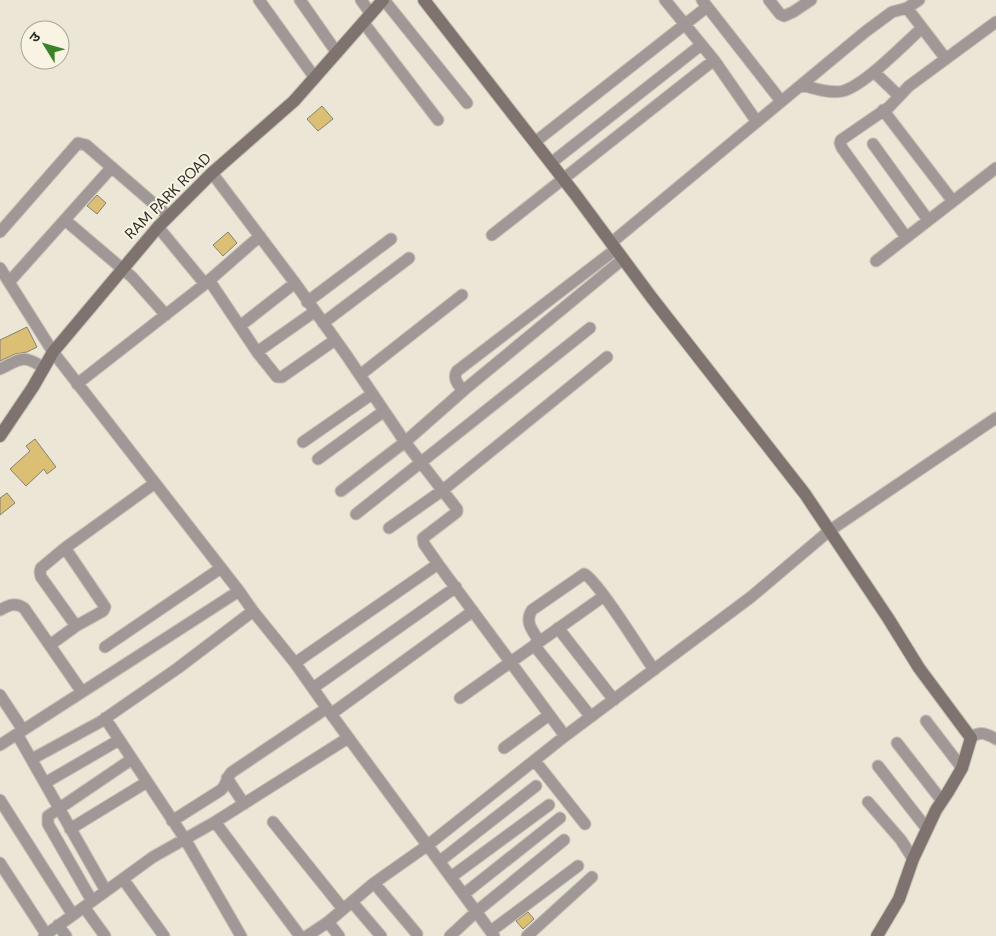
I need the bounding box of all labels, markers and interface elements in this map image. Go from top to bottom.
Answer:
north arrow [20,20,70,70]
text: उ [25,28,45,46]
street label: RAM PARK ROAD [120,148,216,244]

